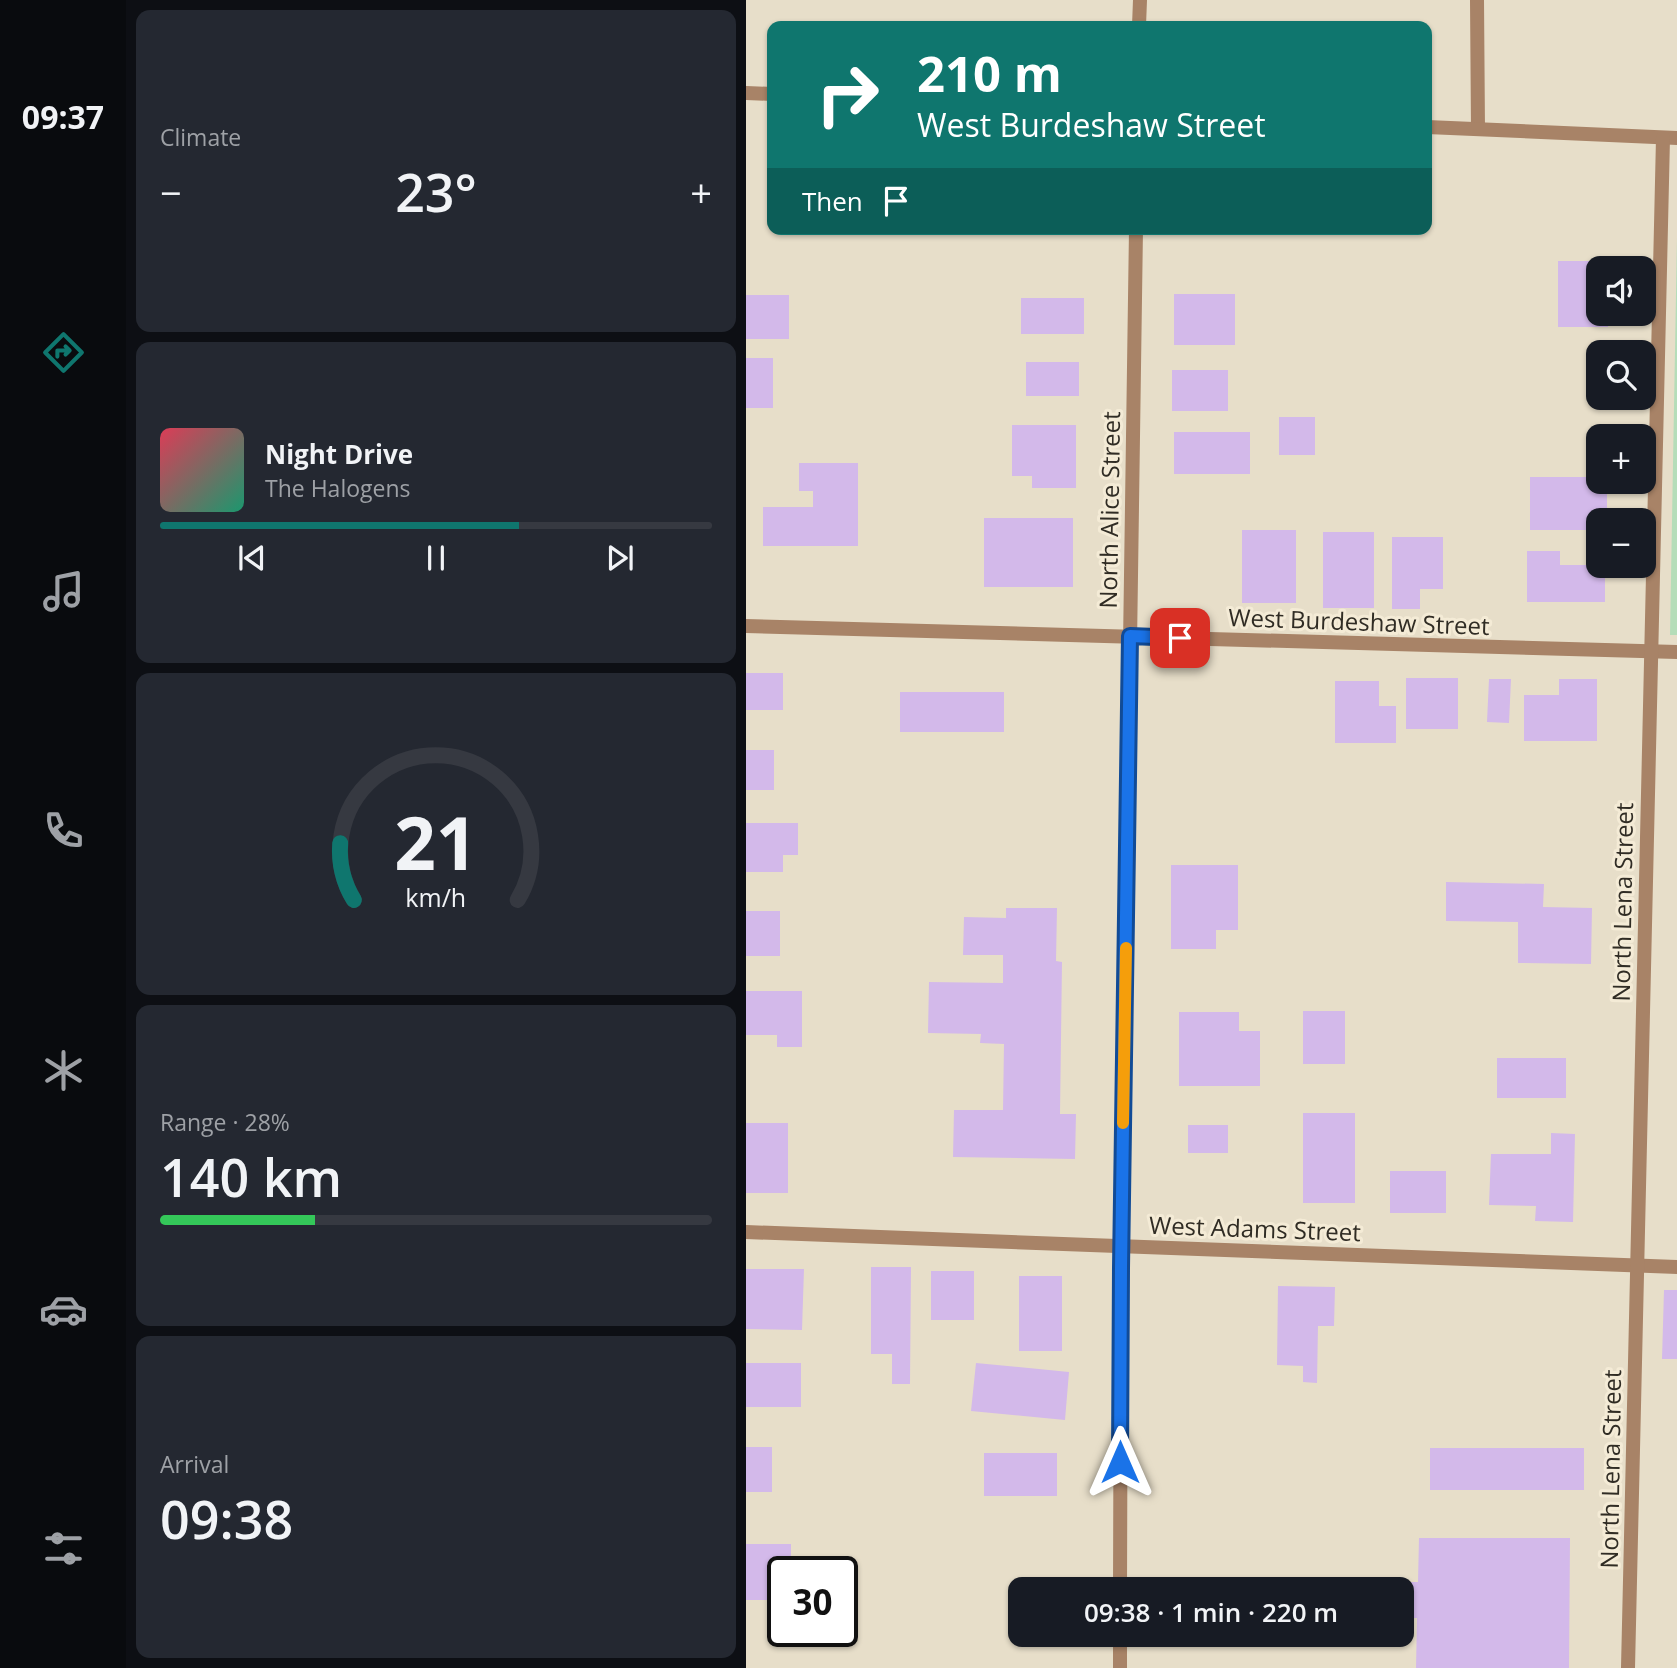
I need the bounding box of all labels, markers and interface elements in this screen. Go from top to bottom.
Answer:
text: 210 m [917,40,1062,106]
icon: right [802,49,893,140]
text: 09:37 [22,95,104,138]
text: West Burdeshaw Street [917,103,1266,146]
text: Climate [160,121,241,153]
text: 23° [395,156,477,227]
text: − [160,166,182,218]
text: + [690,166,712,218]
icon: arrive [877,182,915,220]
text: Then [802,183,863,219]
map controls [1586,256,1656,578]
button: sound [1586,256,1656,326]
icon: directions [39,328,88,377]
button: search [1586,340,1656,410]
street label: North Alice Street [1091,411,1127,609]
button: + [1586,424,1656,494]
text: Night Drive [265,436,413,472]
text: The Halogens [265,472,411,504]
button: − [1586,508,1656,578]
icon: previous [233,539,271,577]
icon: pause [417,539,455,577]
icon: next [601,539,639,577]
icon: music [39,567,88,616]
street label: West Burdeshaw Street [1228,600,1490,642]
pin [1150,608,1210,668]
icon: arrive [1161,619,1199,657]
text: 21 [394,792,478,891]
street label: North Lena Street [1604,802,1640,1002]
icon: phone [39,806,88,855]
text: km/h [406,880,466,914]
icon: climate [39,1046,88,1095]
text: Range · 28% [160,1106,290,1138]
text: 140 km [160,1141,342,1212]
street label: West Adams Street [1148,1208,1362,1248]
icon: car [39,1285,88,1334]
street label: North Lena Street [1592,1369,1628,1569]
position arrow [1083,1425,1157,1499]
text: Arrival [160,1448,229,1480]
text: 09:38 [160,1483,293,1554]
icon: filters [39,1524,88,1573]
speed limit sign: 30 [767,1556,858,1647]
text: 09:38 · 1 min · 220 m [1084,1594,1338,1630]

